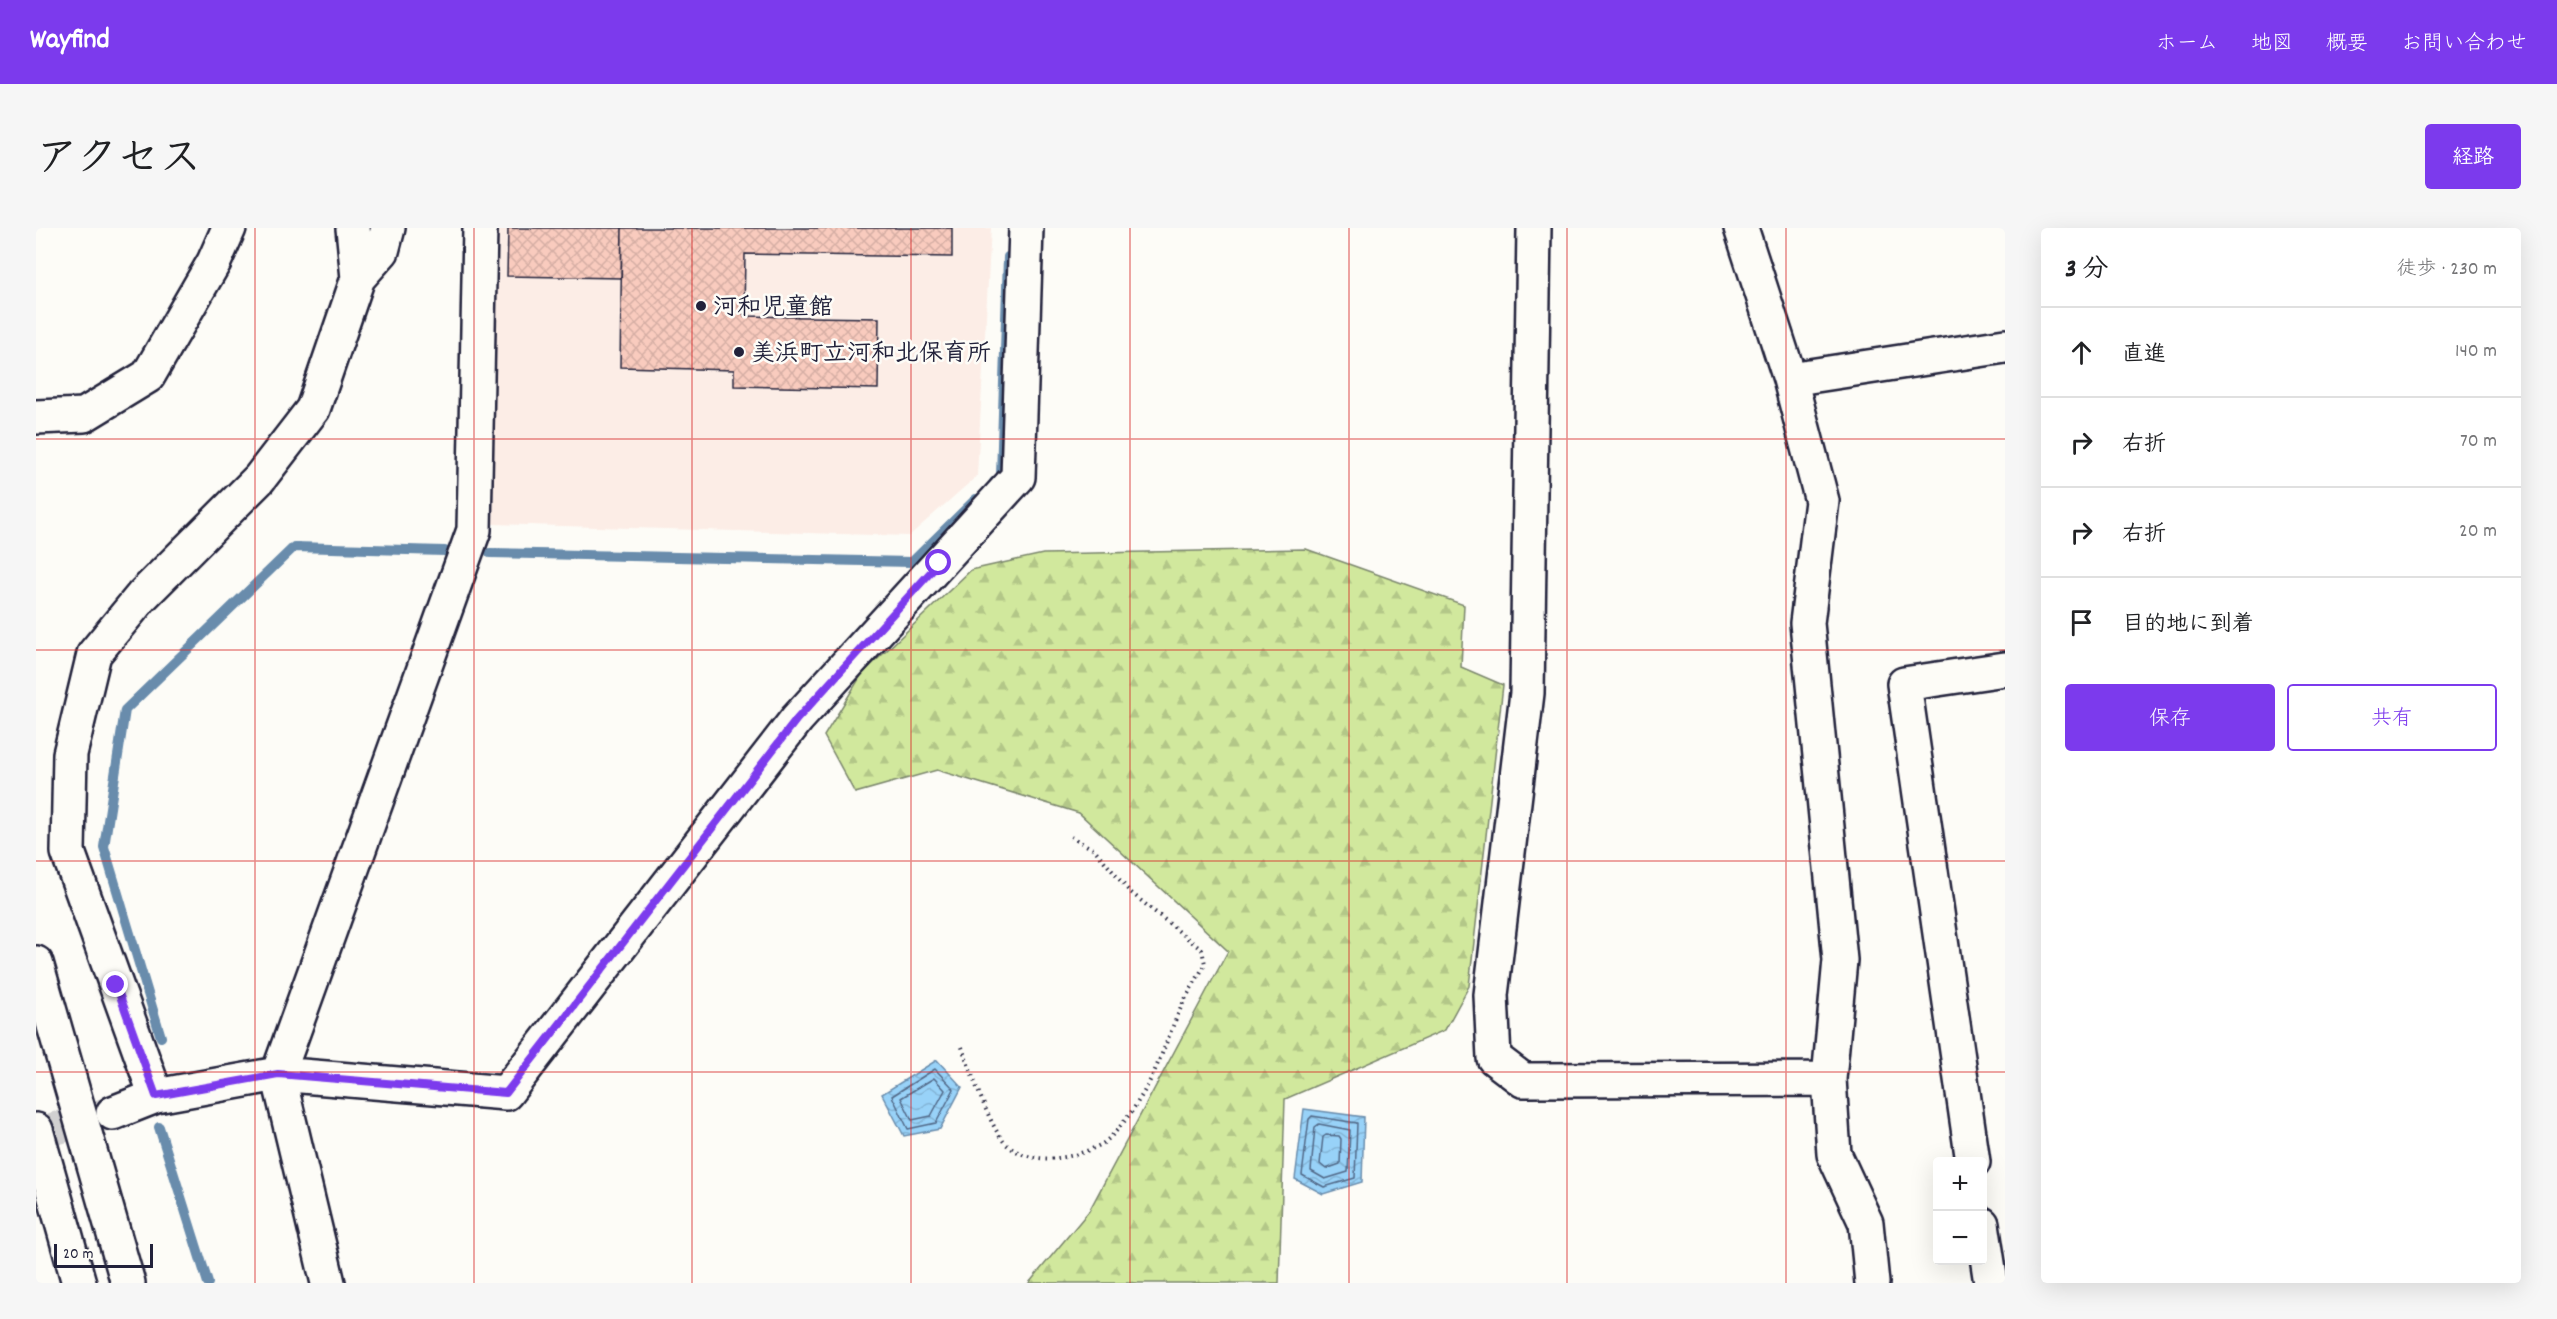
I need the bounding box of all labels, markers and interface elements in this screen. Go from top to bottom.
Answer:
text: Wayfind [30,22,110,62]
text: ホーム [2156,30,2218,60]
text: 地図 [2251,30,2293,60]
text: 概要 [2326,30,2368,60]
text: お問い合わせ [2401,30,2527,60]
button: 経路 [2425,124,2521,189]
text: アクセス [36,132,201,192]
text: 3 分 [2065,252,2109,289]
text: 徒歩 · 230 m [2396,256,2497,284]
place label: 河和児童館 [713,292,833,326]
marker: 河和児童館 [694,299,708,313]
icon: ahead [2065,336,2098,369]
place label: 美浜町立河和北保育所 [751,338,991,372]
text: 140 m [2455,338,2497,366]
text: 直進 [2122,340,2166,371]
marker: 美浜町立河和北保育所 [732,345,746,359]
icon: right [2065,426,2098,459]
text: 70 m [2460,428,2497,456]
text: 右折 [2122,430,2166,461]
icon: right [2065,516,2098,549]
text: 20 m [2459,518,2497,546]
text: 右折 [2122,520,2166,551]
route start [925,549,951,575]
icon: arrive [2065,606,2098,639]
text: 目的地に到着 [2122,610,2254,641]
button: 保存 [2065,684,2275,751]
button: 共有 [2287,684,2497,751]
route end [102,971,128,997]
map controls [1933,1157,1987,1265]
button: + [1933,1157,1987,1211]
button: − [1933,1211,1987,1265]
scale bar [54,1241,153,1268]
text: 20 m [63,1243,93,1266]

